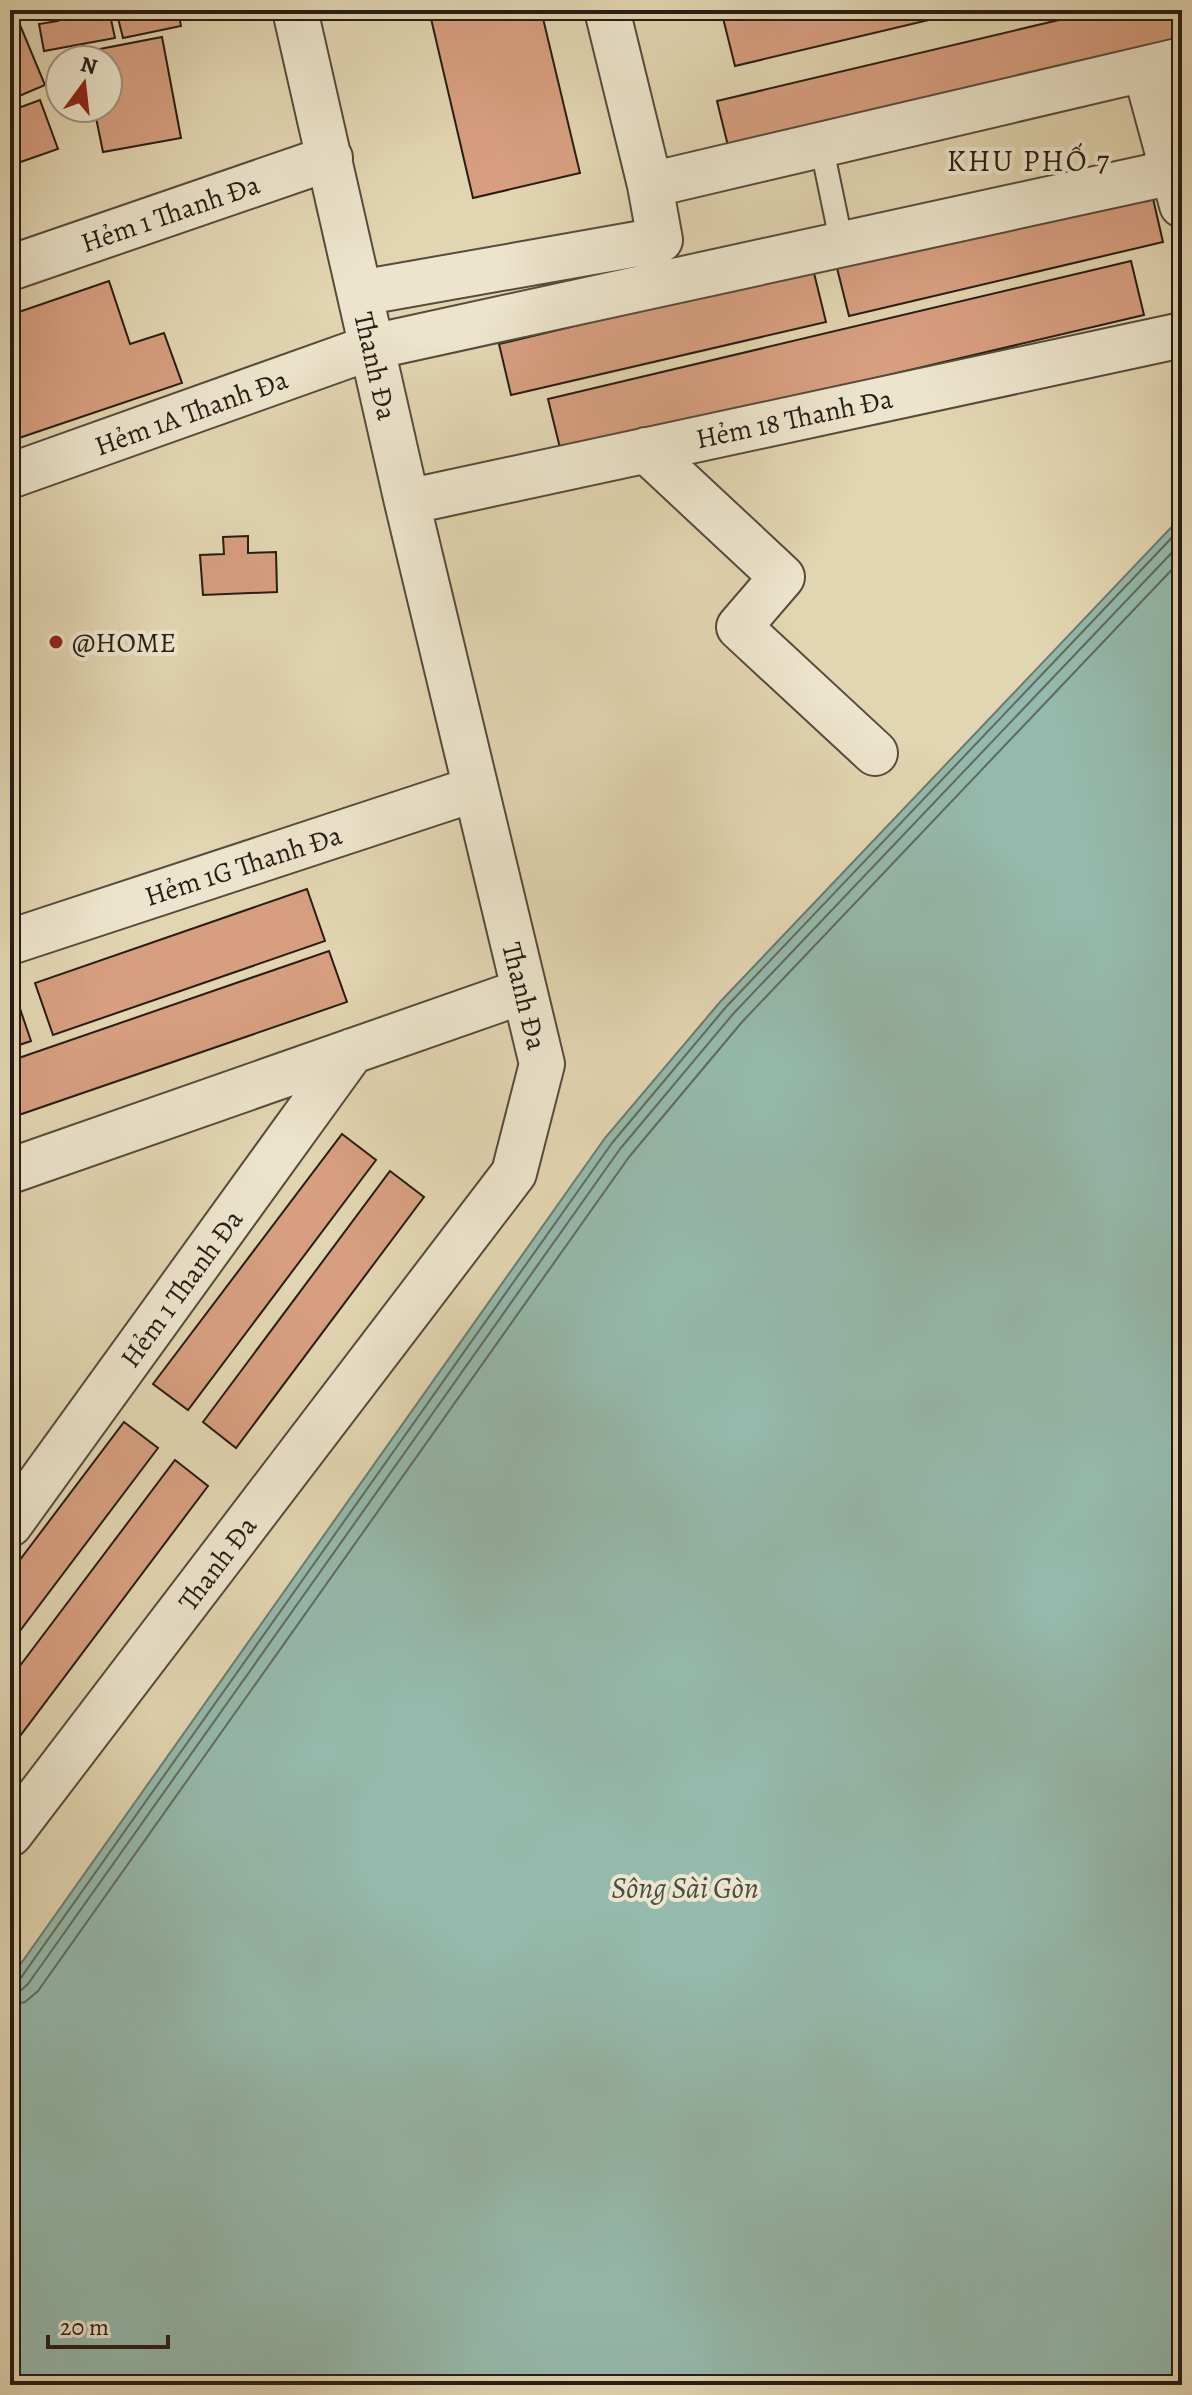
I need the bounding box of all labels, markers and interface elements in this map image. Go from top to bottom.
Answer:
north arrow [44,44,124,124]
text: N [77,49,101,82]
district label: KHU PHỐ 7 [947,141,1111,181]
street label: Hẻm 1 Thanh Đa [76,166,265,262]
street label: Thanh Đa [344,309,406,424]
street label: Hẻm 1A Thanh Đa [89,360,293,466]
street label: Hẻm 18 Thanh Đa [692,380,896,458]
place label: @HOME [72,624,176,662]
marker: @HOME [47,633,65,651]
street label: Hẻm 1G Thanh Đa [140,816,347,916]
street label: Thanh Đa [492,938,556,1054]
street label: Hẻm 1 Thanh Đa [112,1202,252,1375]
street label: Thanh Đa [170,1508,266,1619]
water label: Sông Sài Gòn [611,1868,759,1908]
scale bar [48,2299,168,2349]
text: 20 m [60,2311,109,2343]

